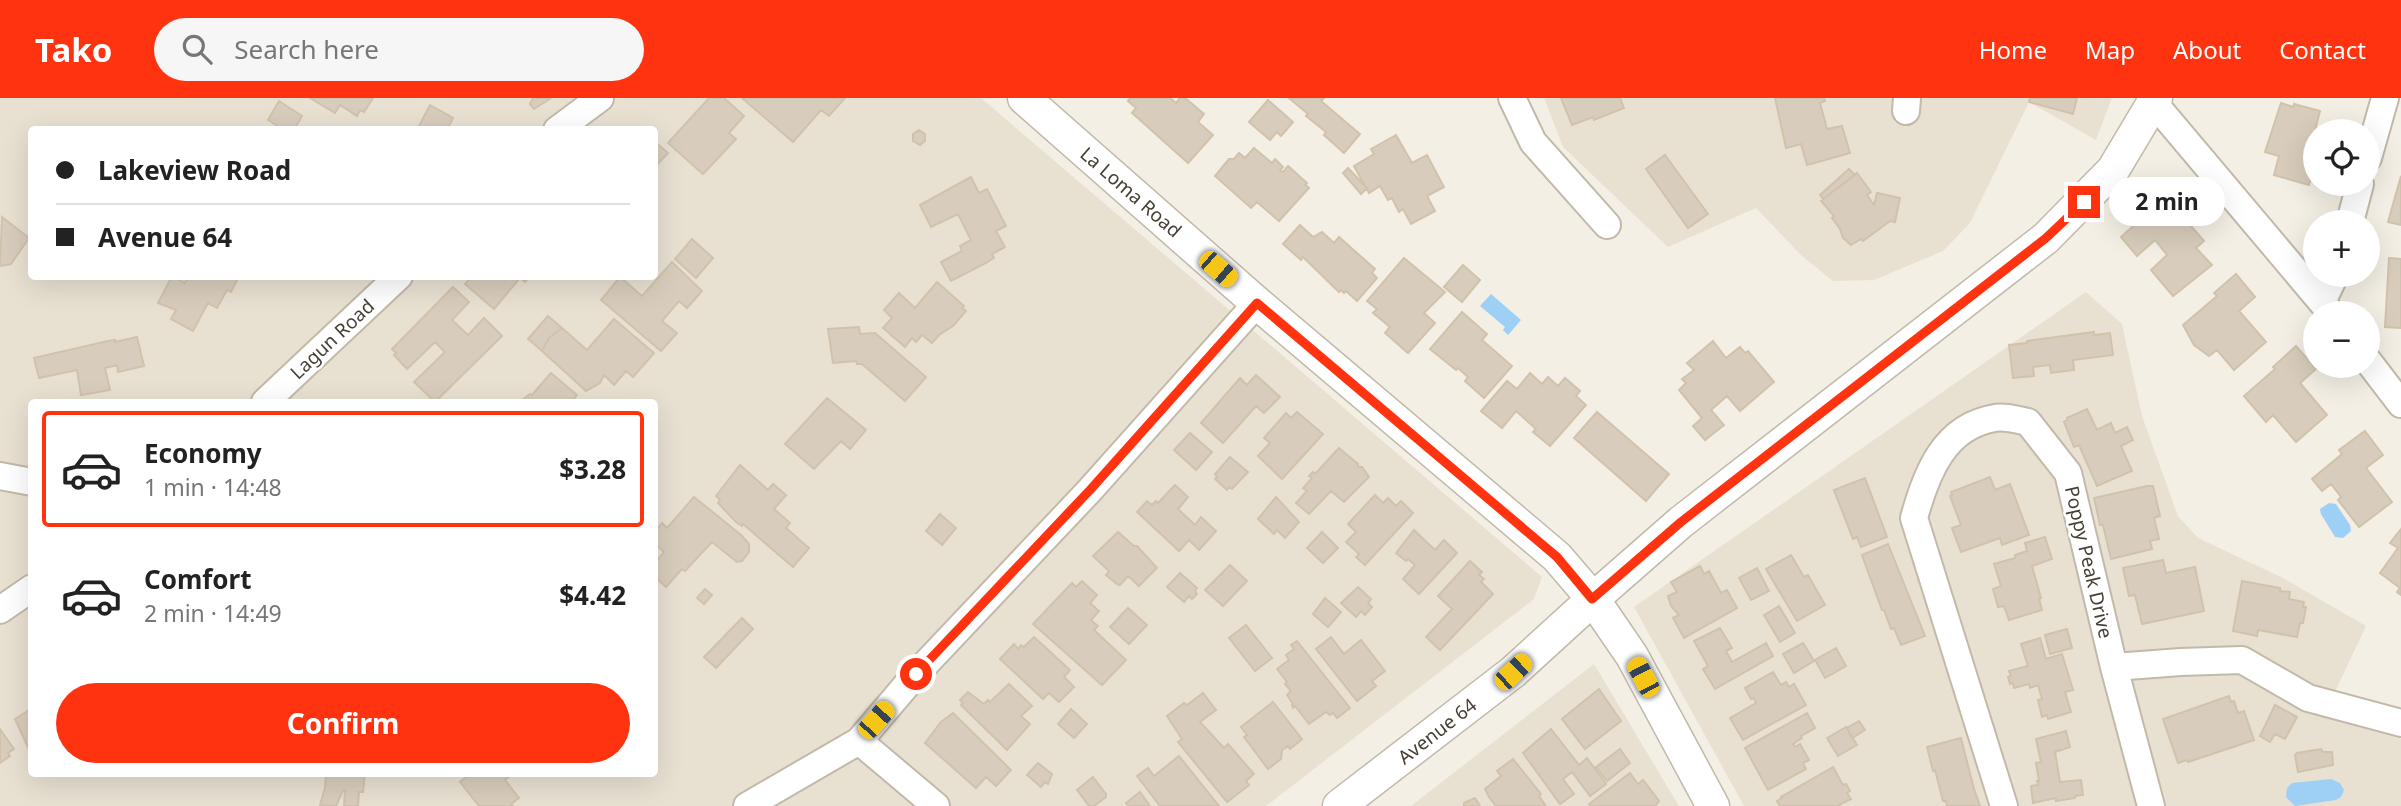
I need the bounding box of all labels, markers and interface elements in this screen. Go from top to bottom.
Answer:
search box [154,18,644,81]
text: Tako [35,27,112,72]
icon: search [178,30,216,68]
text: Search here [234,31,379,67]
text: Home [1979,33,2047,66]
text: Map [2085,33,2135,66]
text: About [2173,33,2241,66]
text: Contact [2279,33,2366,66]
map controls [2303,119,2380,378]
button: locate [2303,119,2380,196]
street label: La Loma Road [1075,141,1187,243]
text: Lakeview Road [98,152,291,188]
callout: 2 min [2108,178,2224,226]
text: 2 min [2135,185,2199,217]
route end [2068,186,2100,218]
button: + [2303,210,2380,287]
text: Avenue 64 [98,219,232,255]
car [1196,247,1241,291]
street label: Lagun Road [284,293,380,385]
button: − [2303,301,2380,378]
text: Economy [144,435,262,471]
icon: car [60,438,123,501]
text: $3.28 [559,451,626,487]
text: 1 min · 14:48 [144,471,282,503]
street label: Poppy Peak Drive [2059,483,2119,641]
text: Comfort [144,561,252,597]
icon: car [60,564,123,627]
text: $4.42 [559,577,626,613]
text: 2 min · 14:49 [144,597,282,629]
car [1491,650,1536,694]
car [1624,654,1663,700]
route start [900,658,932,690]
button: Confirm [56,683,630,763]
street label: Avenue 64 [1392,692,1482,770]
car [855,697,898,743]

